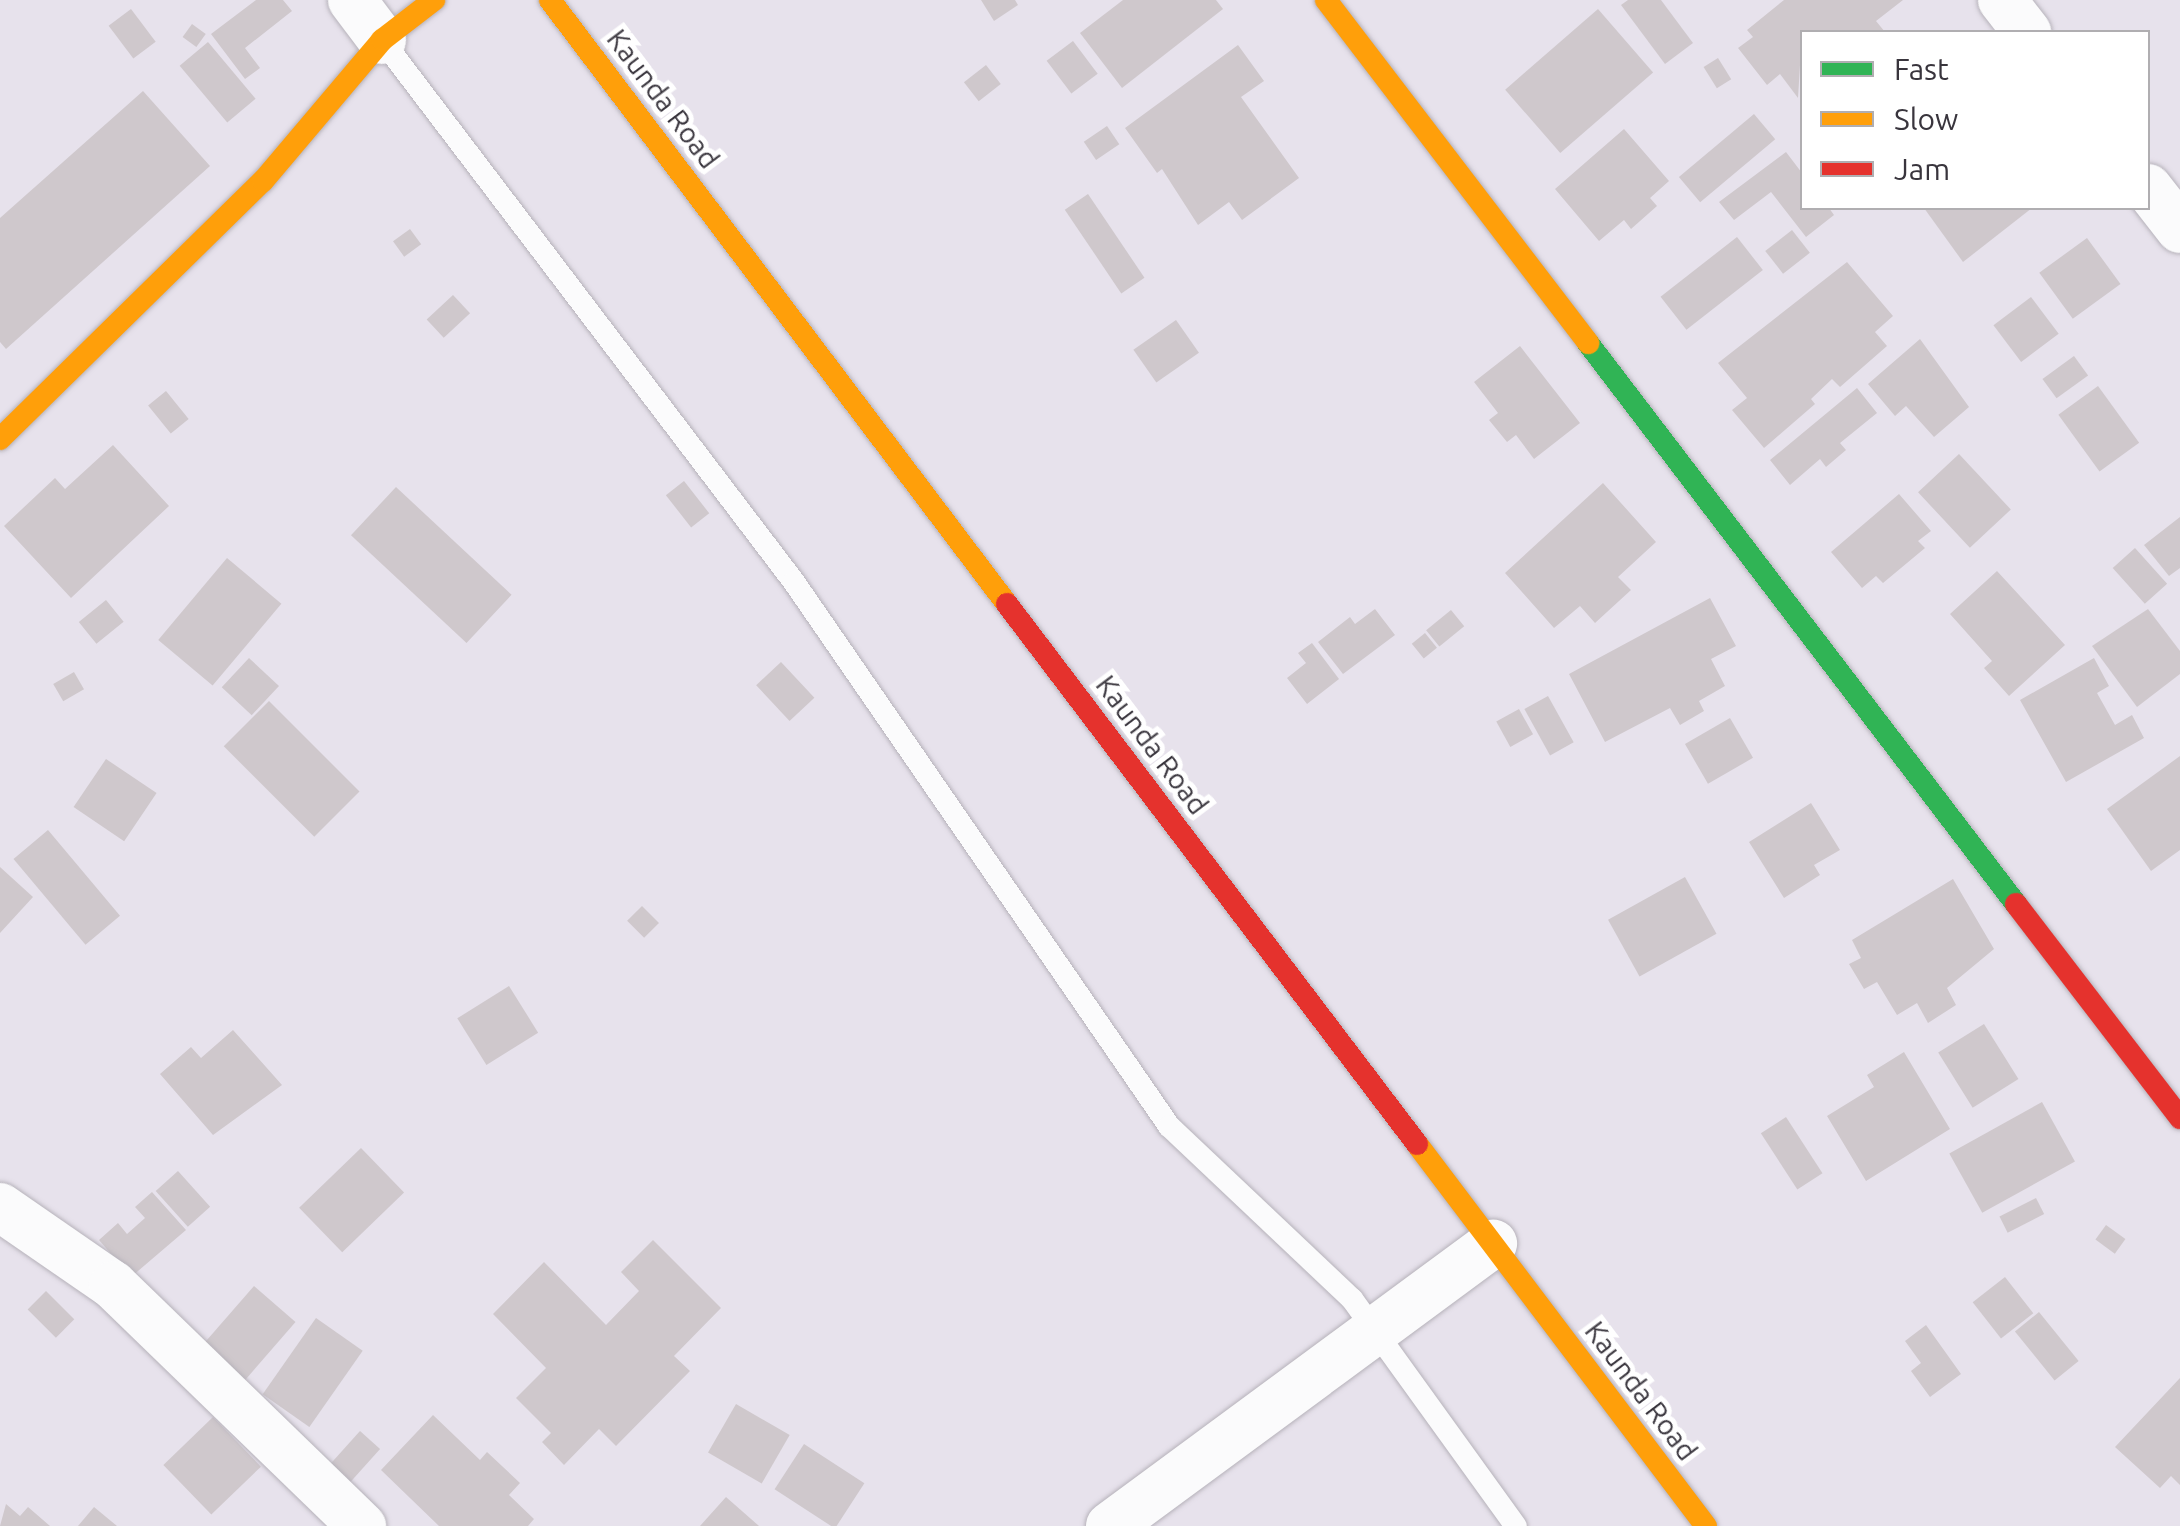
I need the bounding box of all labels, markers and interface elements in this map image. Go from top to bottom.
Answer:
street label: Kaunda Road [600,23,726,175]
legend [1800,30,2150,210]
text: Fast [1894,52,1949,86]
text: Slow [1894,102,1958,136]
text: Jam [1894,152,1950,186]
street label: Kaunda Road [1089,669,1215,821]
street label: Kaunda Road [1578,1315,1704,1467]

